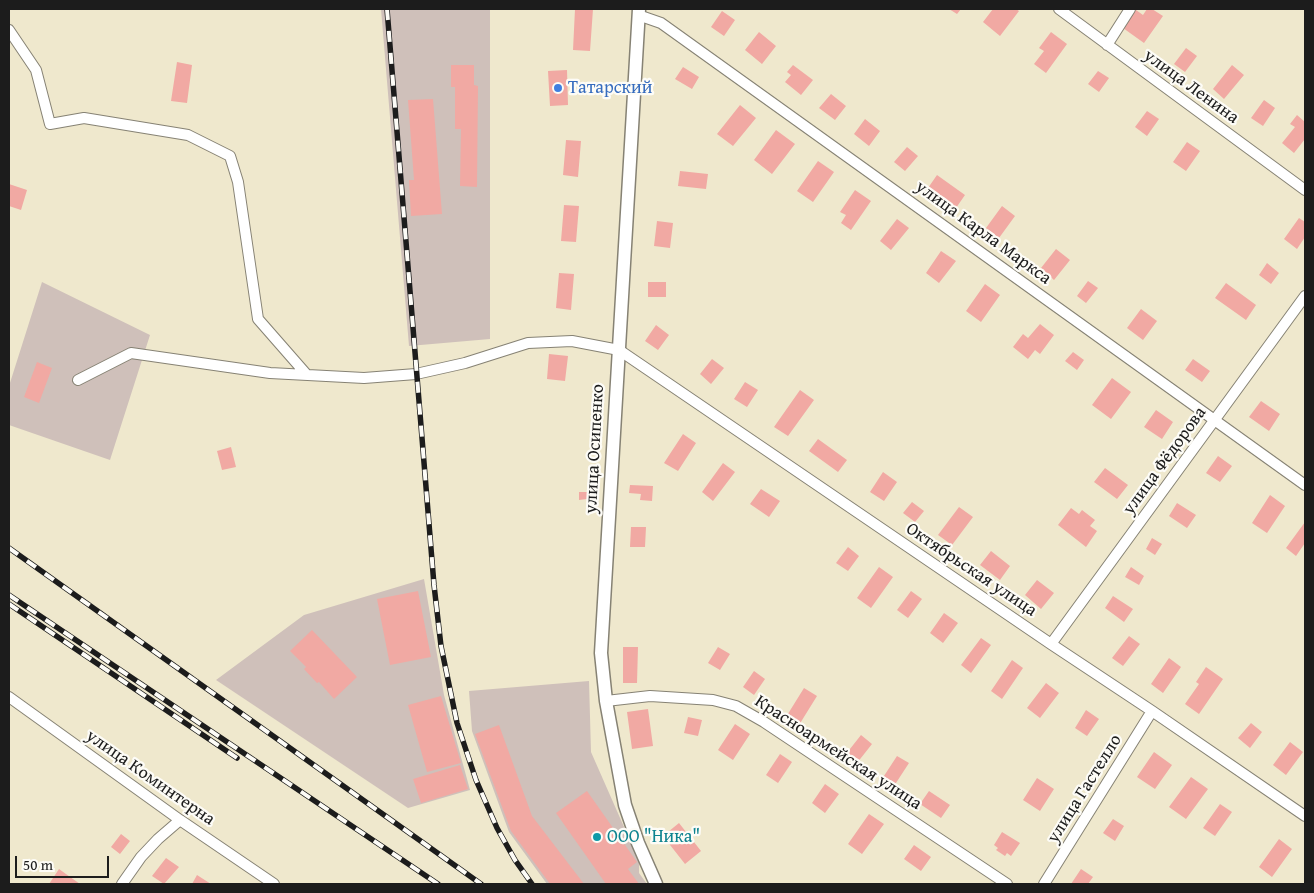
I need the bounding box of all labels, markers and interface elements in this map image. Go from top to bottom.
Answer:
street label: улица Ленина [1139,45,1243,129]
place label: Татарский [568,77,652,99]
marker: Татарский [552,82,564,94]
street label: улица Карла Маркса [911,176,1055,290]
street label: улица Осипенко [581,384,609,514]
street label: улица Фёдорова [1119,403,1211,519]
street label: Октябрьская улица [901,518,1041,622]
street label: Красноармейская улица [750,691,926,815]
street label: улица Коминтерна [81,725,219,831]
street label: улица Гастелло [1043,731,1127,847]
place label: ООО "Ника" [607,826,700,848]
marker: ООО "Ника" [591,831,603,843]
scale bar [18,846,111,878]
text: 50 m [23,854,53,875]

